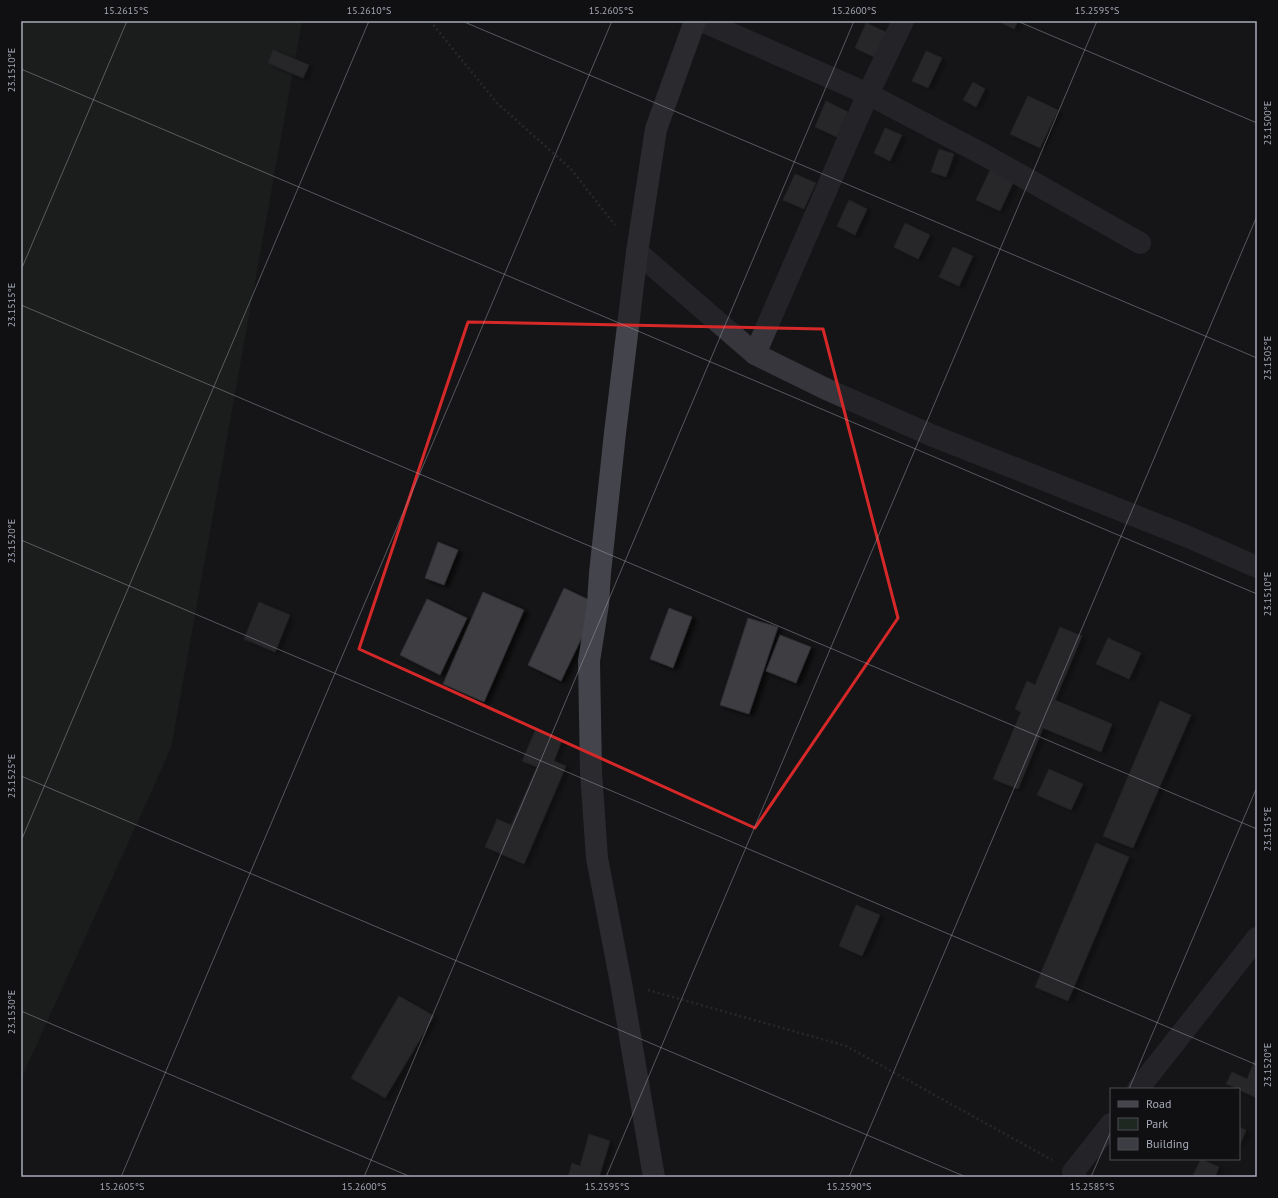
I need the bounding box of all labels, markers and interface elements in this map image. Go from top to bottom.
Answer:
text: 15.2615°S [104,4,148,17]
text: 15.2610°S [347,4,391,17]
text: 15.2605°S [589,4,633,17]
text: 15.2600°S [832,4,876,17]
text: 15.2595°S [1075,4,1119,17]
text: 23.1510°E [5,48,18,92]
text: 23.1500°E [1261,101,1274,145]
text: 23.1515°E [5,283,18,327]
text: 23.1505°E [1261,336,1274,380]
text: 23.1520°E [5,519,18,563]
text: 23.1510°E [1261,572,1274,616]
text: 23.1525°E [5,754,18,798]
text: 23.1515°E [1261,807,1274,851]
text: 23.1530°E [5,990,18,1034]
text: 23.1520°E [1261,1043,1274,1087]
legend [1110,1088,1240,1160]
text: Road [1146,1096,1171,1111]
text: Park [1146,1116,1168,1131]
text: Building [1146,1136,1189,1151]
text: 15.2605°S [100,1180,144,1193]
text: 15.2600°S [342,1180,386,1193]
text: 15.2595°S [585,1180,629,1193]
text: 15.2590°S [827,1180,871,1193]
text: 15.2585°S [1070,1180,1114,1193]

